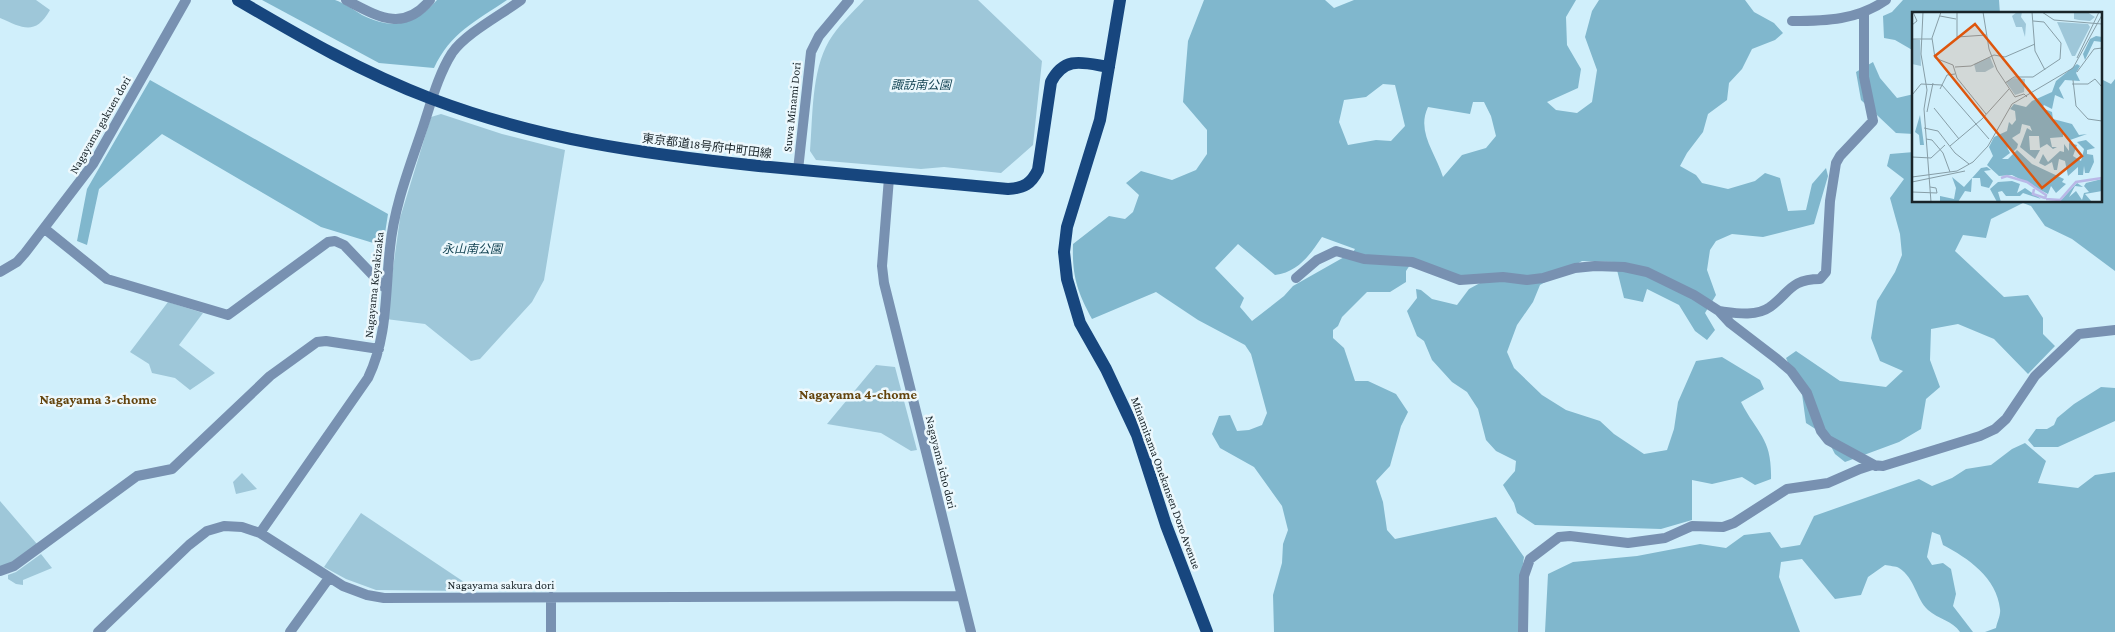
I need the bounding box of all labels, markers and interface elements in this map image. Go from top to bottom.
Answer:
inset map [1912,12,2102,202]
street label: Suwa Minami Dori [780,62,804,152]
street label: Nagayama gakuen dori [66,74,134,176]
park label: 諏訪南公園 [891,78,953,92]
street label: 東京都道18号府中町田線 [641,131,773,161]
street label: Nagayama Keyakizaka [361,231,387,339]
park label: 永山南公園 [442,242,504,256]
district label: Nagayama 4-chome [799,386,917,402]
district label: Nagayama 3-chome [39,391,157,407]
street label: Minamitama Onekansen Doro Avenue [1128,395,1204,571]
street label: Nagayama icho dori [923,414,959,510]
street label: Nagayama sakura dori [448,578,554,592]

